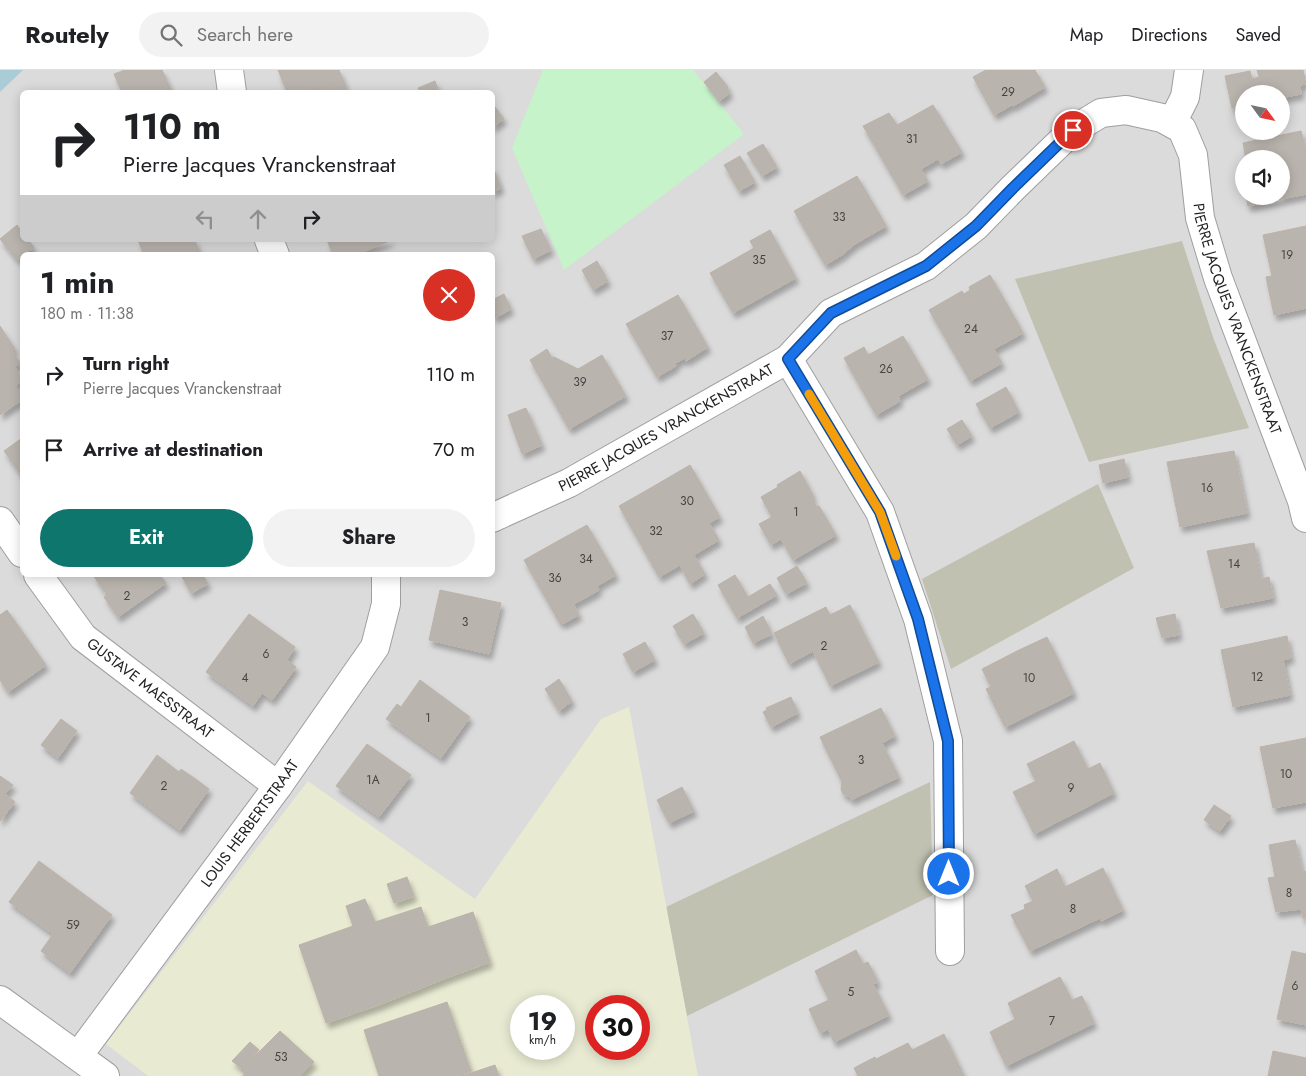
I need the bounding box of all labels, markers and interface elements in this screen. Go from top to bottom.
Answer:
search box [139,12,489,57]
text: Routely [25,17,109,52]
icon: search [157,21,185,49]
text: Search here [197,21,293,48]
text: Map [1070,22,1103,48]
text: Directions [1131,22,1207,48]
text: Saved [1235,22,1281,48]
house number: 29 [1001,83,1015,101]
north arrow [1235,85,1290,140]
map controls [1235,85,1290,205]
text: 110 m [123,102,221,152]
pin [1052,109,1094,151]
icon: right [40,110,105,175]
icon: arrive [1059,116,1087,144]
house number: 31 [906,130,918,148]
text: Pierre Jacques Vranckenstraat [123,148,396,180]
button: sound [1235,150,1290,205]
street label: PIERRE JACQUES VRANCKENSTRAAT [1187,202,1287,437]
icon: left [191,205,219,233]
icon: ahead [244,205,272,233]
icon: right [297,205,325,233]
house number: 33 [832,208,846,226]
house number: 19 [1281,246,1293,264]
house number: 35 [752,251,766,269]
text: 1 min [40,261,114,304]
button: close [423,269,475,321]
text: 180 m · 11:38 [40,302,134,325]
house number: 24 [964,320,978,338]
house number: 37 [661,327,674,345]
text: Turn right [83,350,169,377]
street label: PIERRE JACQUES VRANCKENSTRAAT [555,358,777,497]
house number: 26 [879,360,893,378]
icon: right [40,361,68,389]
text: 110 m [426,361,475,388]
house number: 39 [573,373,587,391]
text: Pierre Jacques Vranckenstraat [83,377,281,400]
icon: arrive [40,436,68,464]
text: Arrive at destination [83,436,263,463]
text: 70 m [433,436,475,463]
house number: 16 [1201,479,1213,497]
house number: 30 [680,492,694,510]
house number: 1 [793,503,799,521]
button: Exit [40,509,253,567]
button: Share [263,509,475,567]
house number: 32 [649,522,663,540]
house number: 34 [579,550,593,568]
house number: 14 [1228,555,1240,573]
house number: 36 [548,569,562,587]
house number: 2 [124,587,131,605]
house number: 3 [462,613,469,631]
street label: GUSTAVE MAESSTRAAT [82,633,218,744]
house number: 2 [821,637,828,655]
house number: 6 [263,645,270,663]
house number: 12 [1251,668,1263,686]
house number: 4 [242,669,249,687]
house number: 10 [1023,669,1035,687]
house number: 1 [425,709,431,727]
house number: 3 [858,751,865,769]
street label: LOUIS HERBERTSTRAAT [196,755,304,892]
house number: 10 [1280,765,1292,783]
house number: 1A [366,771,380,789]
house number: 2 [161,777,168,795]
house number: 9 [1068,779,1075,797]
position arrow [922,847,974,899]
house number: 8 [1286,884,1292,902]
house number: 8 [1070,900,1076,918]
house number: 59 [66,916,80,934]
house number: 6 [1292,977,1299,995]
house number: 5 [848,983,855,1001]
speed limit sign: 30 [585,995,650,1060]
text: 19 [528,1003,557,1039]
house number: 7 [1049,1012,1056,1030]
text: km/h [529,1031,556,1049]
house number: 53 [274,1048,288,1066]

